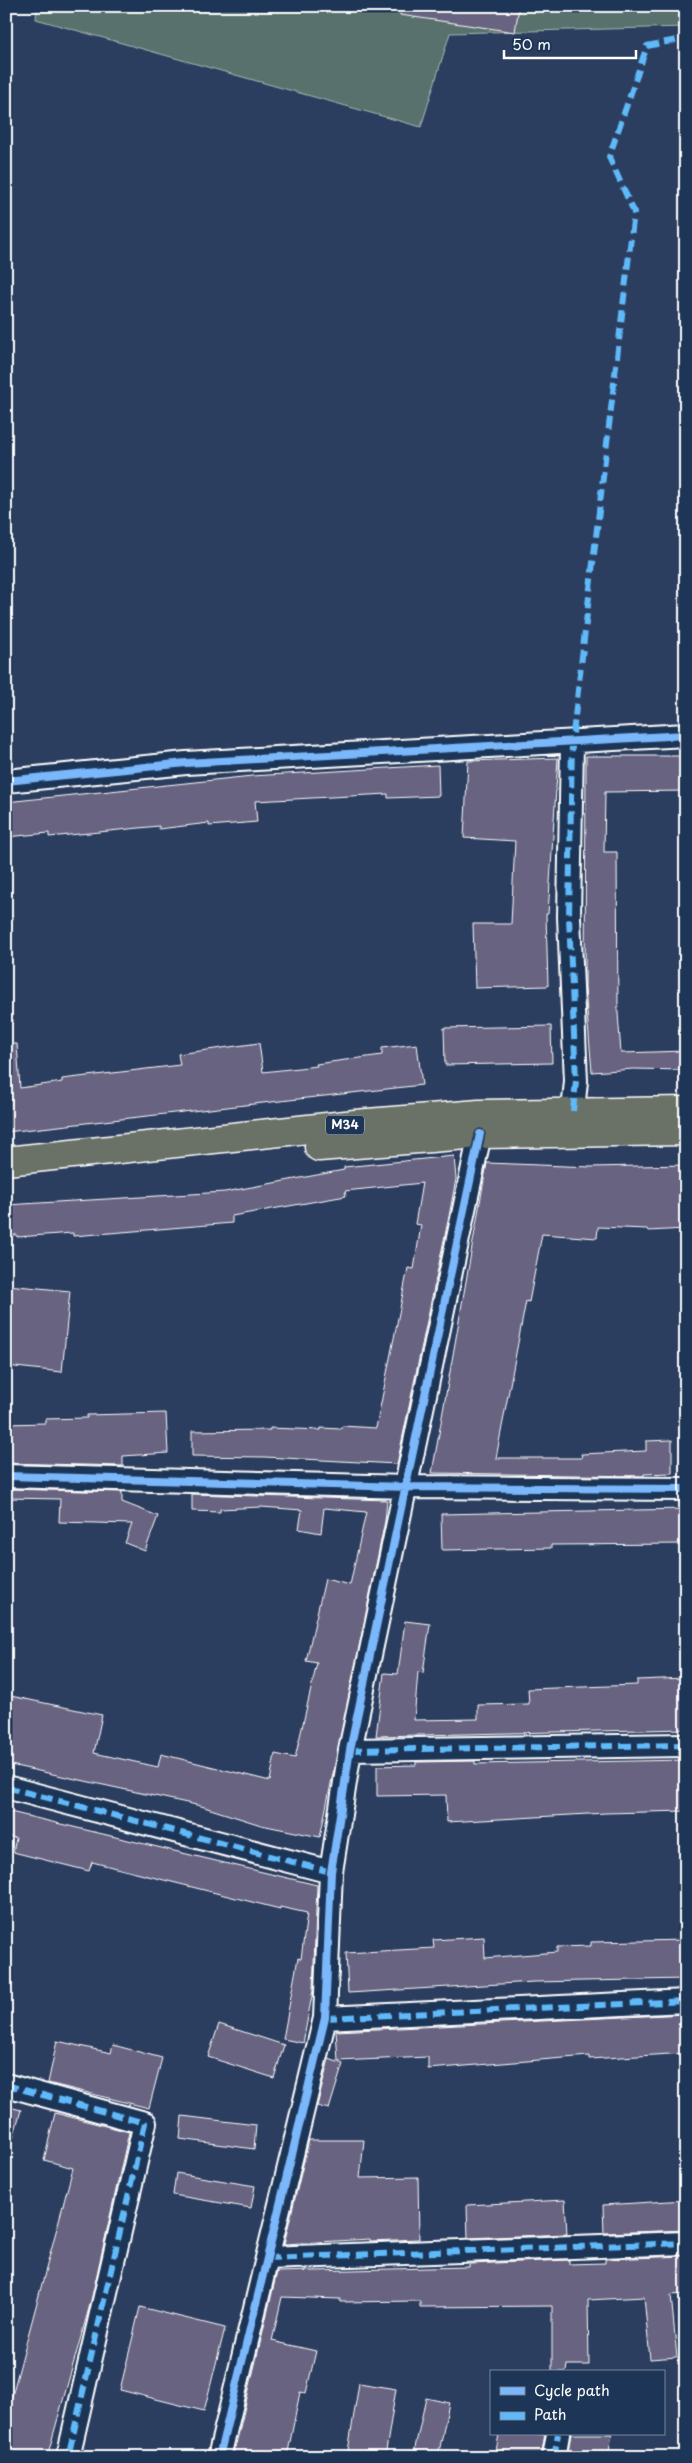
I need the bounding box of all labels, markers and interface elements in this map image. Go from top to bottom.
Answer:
scale bar [504,28,637,60]
text: 50 m [512,32,551,55]
road number: M34 [326,1116,364,1134]
legend [490,2370,664,2436]
text: Cycle path [534,2378,610,2401]
text: Path [534,2402,566,2425]

